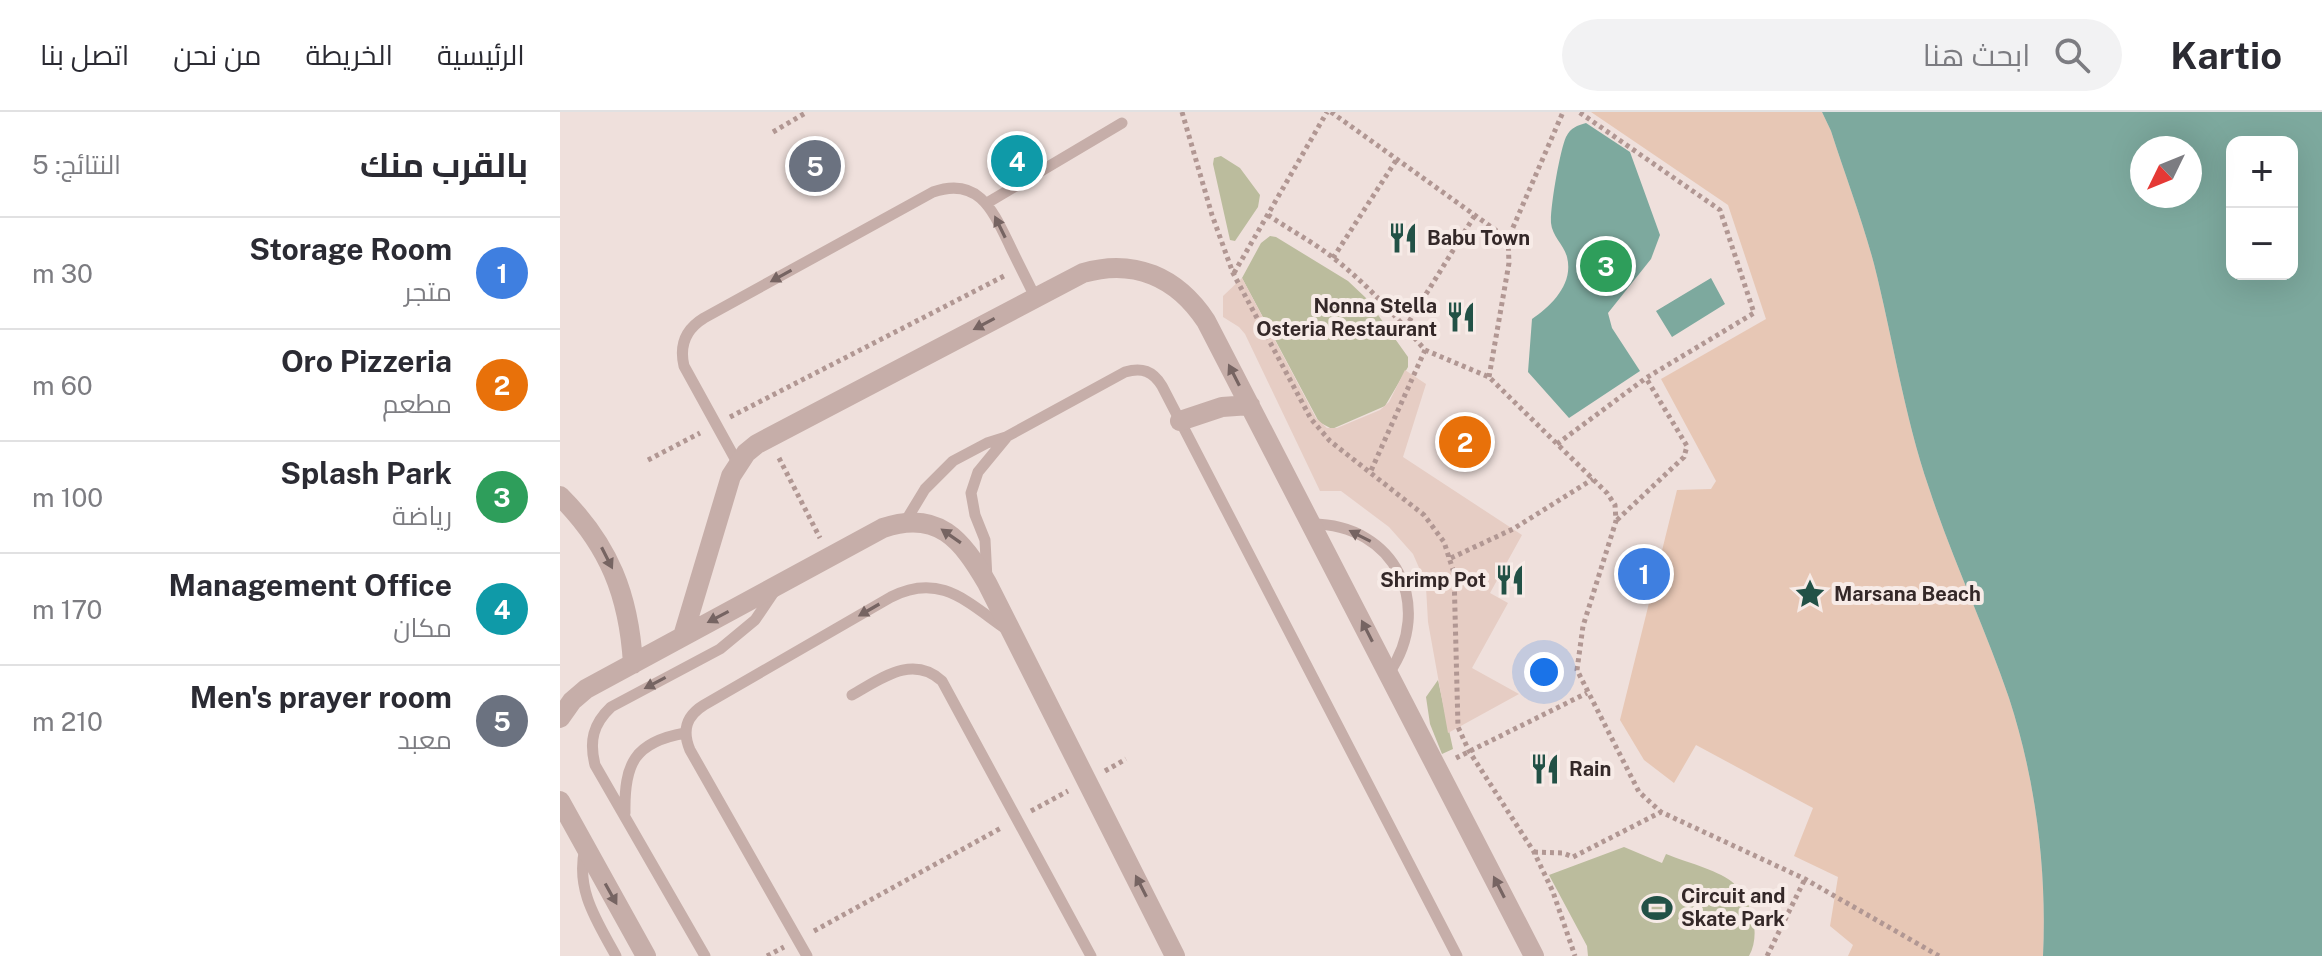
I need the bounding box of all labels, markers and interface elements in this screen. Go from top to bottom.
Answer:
search box [1562,19,2122,91]
icon: search [2050,33,2094,77]
text: Kartio [2170,33,2282,78]
text: ابحث هنا [1923,37,2030,73]
text: اتصل بنا [40,38,129,71]
text: من نحن [173,38,262,71]
text: الخريطة [306,38,393,71]
text: الرئيسية [437,38,525,71]
pin: 4 [991,131,1043,191]
pin: 5 [789,136,841,196]
north arrow [2130,136,2202,208]
map controls [2226,136,2298,280]
button: + [2226,136,2298,208]
text: بالقرب منك [360,145,528,185]
text: النتائج: 5 [32,149,121,180]
button: − [2226,208,2298,280]
one-way arrow [994,215,1007,238]
restaurant icon: Babu Town [1386,221,1420,255]
place label: Babu Town [1427,226,1530,250]
text: Storage Room [249,231,452,267]
pin: 3 [1580,236,1632,296]
text: 30 m [32,258,93,289]
text: 1 [496,258,508,289]
one-way arrow [770,269,792,283]
text: متجر [404,276,452,307]
place label: Nonna Stella Osteria Restaurant [1256,294,1437,341]
restaurant icon: Nonna Stella Osteria Restaurant [1444,300,1478,334]
one-way arrow [973,317,996,330]
text: Oro Pizzeria [281,343,452,379]
one-way arrow [1228,363,1241,386]
text: 60 m [32,370,93,401]
text: 2 [494,370,510,401]
text: مطعم [382,388,452,419]
pin: 2 [1439,412,1491,472]
text: Splash Park [280,455,452,491]
text: 100 m [32,482,103,513]
text: 3 [493,482,511,513]
text: رياضة [392,500,452,531]
one-way arrow [940,528,962,544]
one-way arrow [1348,529,1371,542]
pin: 1 [1618,544,1670,604]
one-way arrow [600,546,614,569]
restaurant icon: Shrimp Pot [1493,563,1527,597]
text: Management Office [169,567,452,603]
place label: Shrimp Pot [1380,568,1486,592]
place icon: Marsana Beach [1793,577,1827,611]
place label: Marsana Beach [1834,582,1981,606]
text: 170 m [32,594,102,625]
text: 4 [493,594,511,625]
one-way arrow [858,603,880,617]
one-way arrow [707,610,729,624]
text: مكان [393,612,452,643]
one-way arrow [1360,619,1373,642]
your location [1524,652,1564,692]
one-way arrow [644,677,667,690]
text: Men's prayer room [190,679,452,715]
text: 210 m [32,706,103,737]
text: 5 [493,706,511,737]
text: معبد [397,724,452,755]
restaurant icon: Rain [1528,752,1562,786]
place label: Rain [1569,757,1611,781]
one-way arrow [1135,874,1148,897]
one-way arrow [1492,875,1505,898]
one-way arrow [604,883,618,905]
place label: Circuit and Skate Park [1681,884,1785,931]
sports icon: Circuit and Skate Park [1640,891,1674,925]

